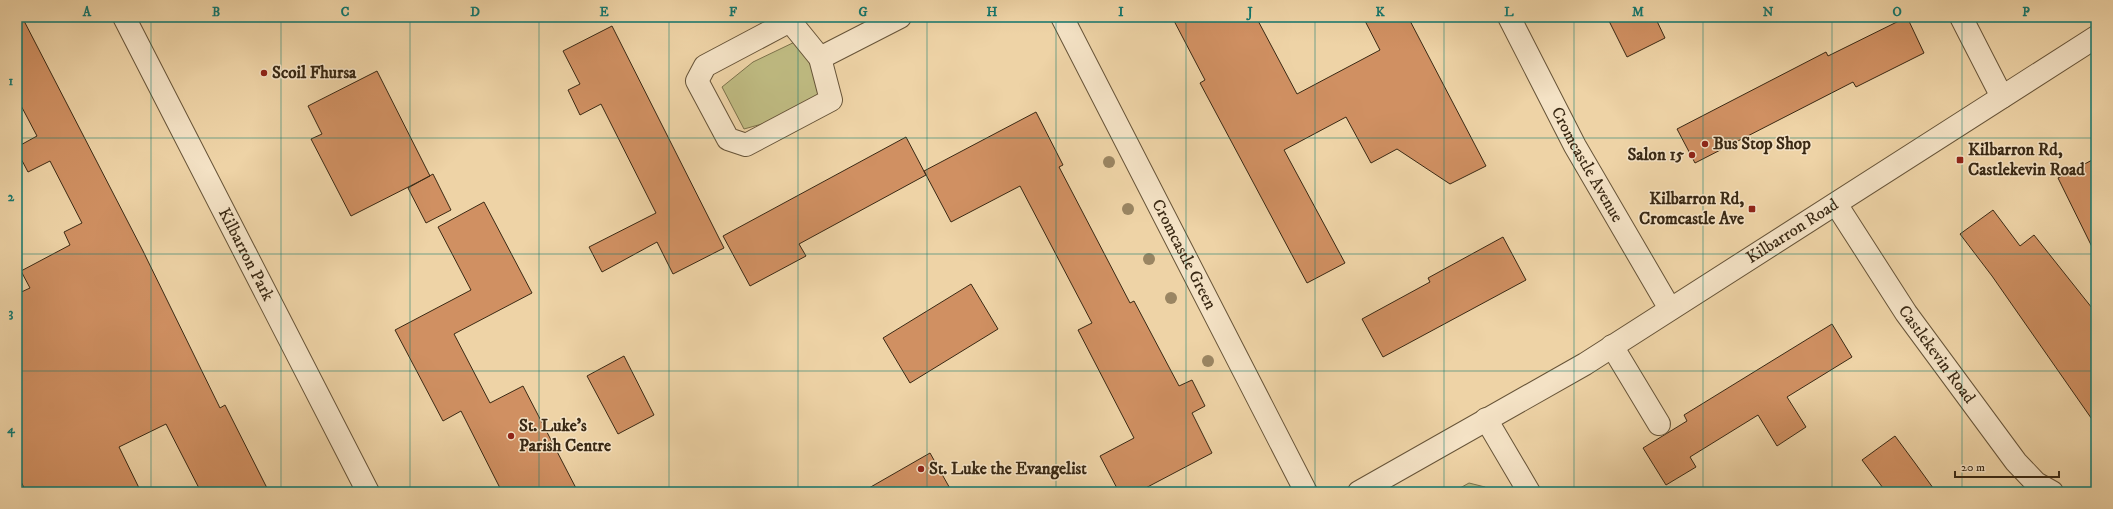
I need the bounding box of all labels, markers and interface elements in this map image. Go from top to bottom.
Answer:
text: A [82,4,92,20]
text: B [212,4,220,20]
text: C [341,4,350,20]
text: D [470,4,480,20]
text: E [599,4,609,20]
text: F [729,4,738,20]
text: G [858,4,868,20]
text: H [987,4,998,20]
text: I [1118,4,1124,20]
text: J [1245,4,1253,21]
text: K [1375,4,1385,20]
text: L [1504,4,1514,20]
text: M [1632,4,1644,20]
text: N [1763,4,1774,20]
text: O [1892,4,1902,20]
text: P [2022,4,2030,20]
place label: Scoil Fhursa [272,62,357,84]
marker: Scoil Fhursa [259,68,269,78]
text: 1 [9,73,14,89]
street label: Cromcastle Avenue [1546,103,1628,226]
place label: Bus Stop Shop [1713,133,1811,155]
marker: Bus Stop Shop [1700,139,1710,149]
place label: Kilbarron Rd, Castlekevin Road [1968,139,2085,181]
place label: Salon 15 [1627,144,1685,166]
marker: Salon 15 [1687,150,1697,160]
marker: Kilbarron Rd, Castlekevin Road [1955,155,1965,165]
place label: Kilbarron Rd, Cromcastle Ave [1639,188,1744,230]
text: 2 [8,189,15,205]
street label: Kilbarron Road [1742,193,1843,269]
street label: Cromcastle Green [1147,196,1222,314]
street label: Kilbarron Park [213,204,279,305]
marker: Kilbarron Rd, Cromcastle Ave [1747,204,1757,214]
street label: Castlekevin Road [1893,301,1980,408]
text: 3 [9,305,14,321]
place label: St. Luke's Parish Centre [519,415,611,457]
text: 4 [6,421,15,438]
marker: St. Luke's Parish Centre [506,431,516,441]
scale bar [1955,453,2059,479]
place label: St. Luke the Evangelist [929,458,1087,480]
text: 20 m [1961,460,1985,475]
marker: St. Luke the Evangelist [916,464,926,474]

